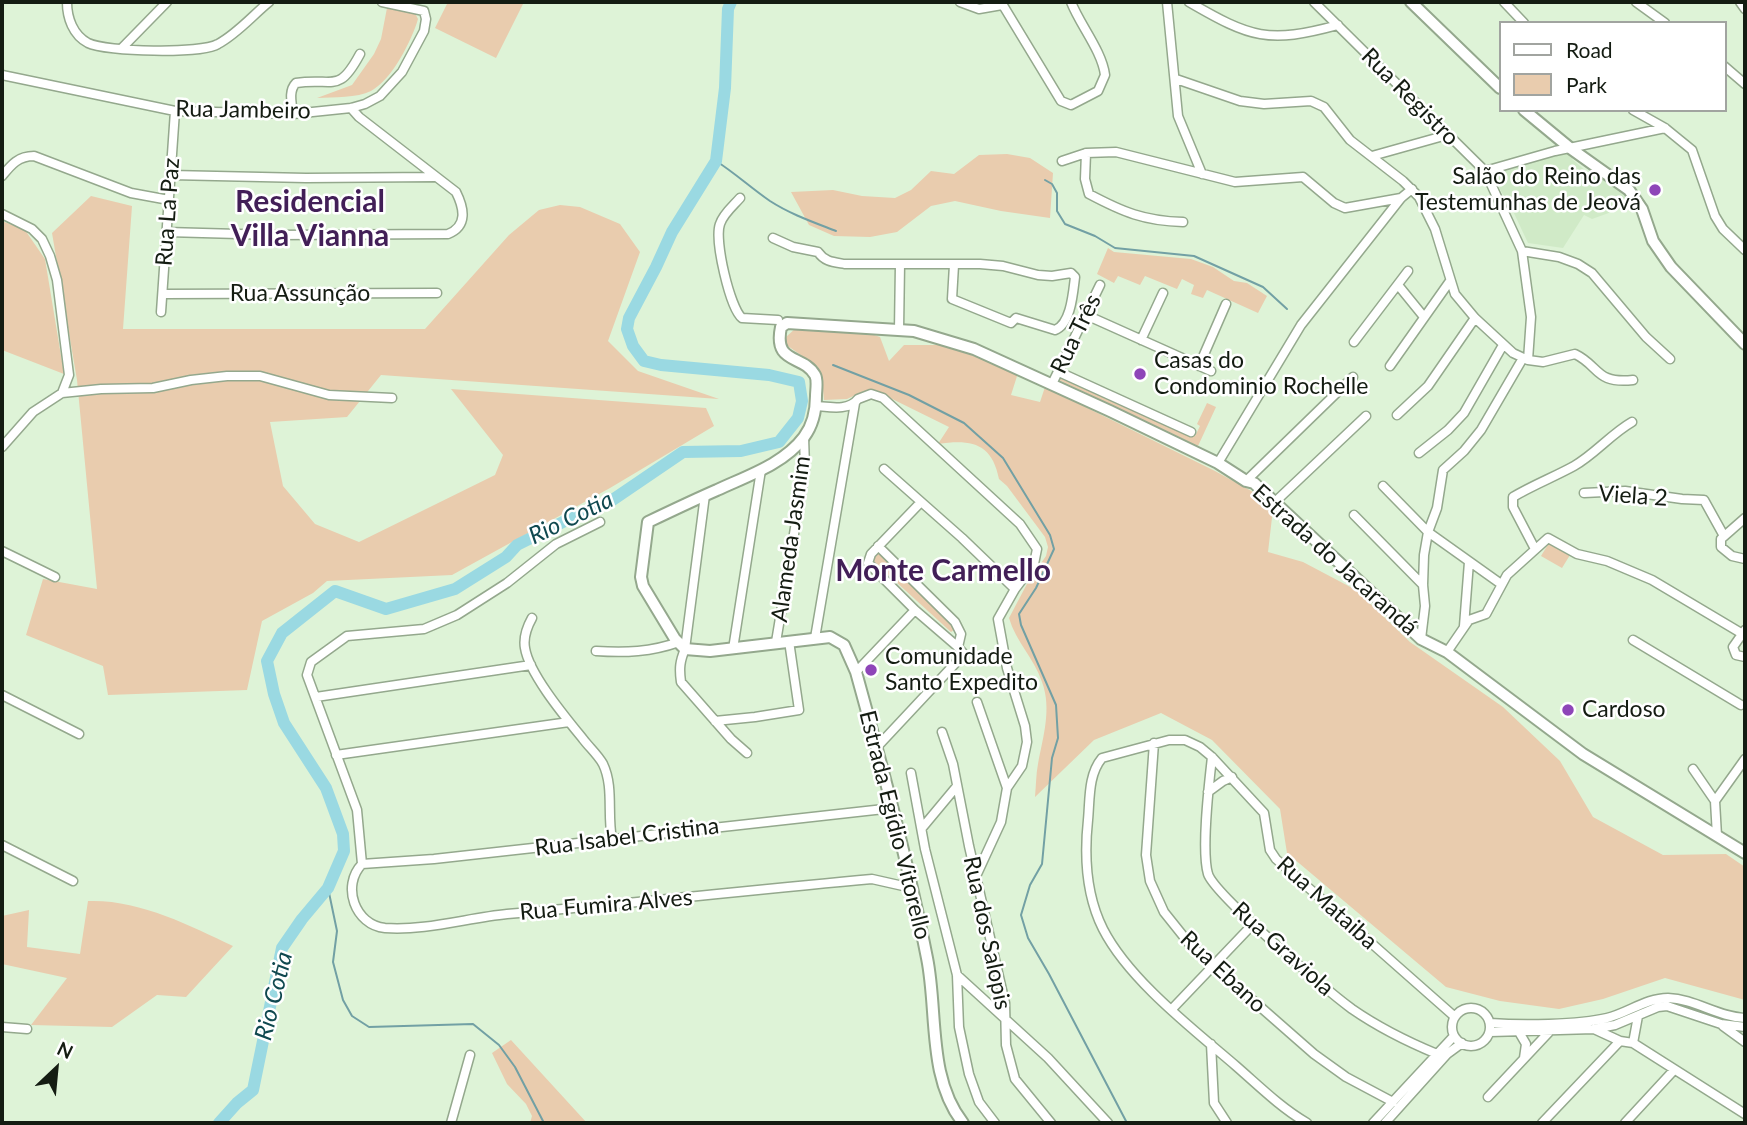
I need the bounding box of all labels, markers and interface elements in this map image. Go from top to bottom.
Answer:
legend [1498,21,1726,112]
text: Road [1566,37,1613,62]
street label: Rua Registro [1356,43,1464,151]
text: Park [1566,72,1607,97]
street label: Rua Jambeiro [175,95,311,125]
street label: Rua La Paz [150,157,186,267]
place label: Salão do Reino das Testemunhas de Jeová [1415,163,1641,217]
marker: Salão do Reino das Testemunhas de Jeová [1647,182,1663,198]
district label: Residencial Villa Vianna [231,184,389,254]
street label: Rua Assunção [230,280,370,308]
street label: Rua Três [1045,290,1107,378]
place label: Casas do Condominio Rochelle [1154,347,1368,401]
marker: Casas do Condominio Rochelle [1132,366,1148,382]
street label: Alameda Jasmim [766,454,816,624]
street label: Estrada do Jacarandá [1247,479,1423,641]
street label: Viela 2 [1597,480,1669,512]
water label: Rio Cotia [524,485,618,551]
district label: Monte Carmello [835,553,1051,589]
place label: Comunidade Santo Expedito [885,643,1038,697]
marker: Comunidade Santo Expedito [863,662,879,678]
place label: Cardoso [1582,696,1666,724]
marker: Cardoso [1560,702,1576,718]
street label: Estrada Egídio Vitorello [853,708,937,942]
street label: Rua Isabel Cristina [533,812,721,862]
street label: Rua Mataiba [1271,851,1383,955]
street label: Rua dos Salopis [957,854,1017,1012]
street label: Rua Fumira Alves [518,884,694,926]
street label: Rua Graviola [1226,896,1340,1002]
street label: Rua Ebano [1174,925,1272,1019]
water label: Rio Cotia [249,949,299,1043]
north arrow [21,1034,91,1104]
text: N [54,1036,77,1063]

